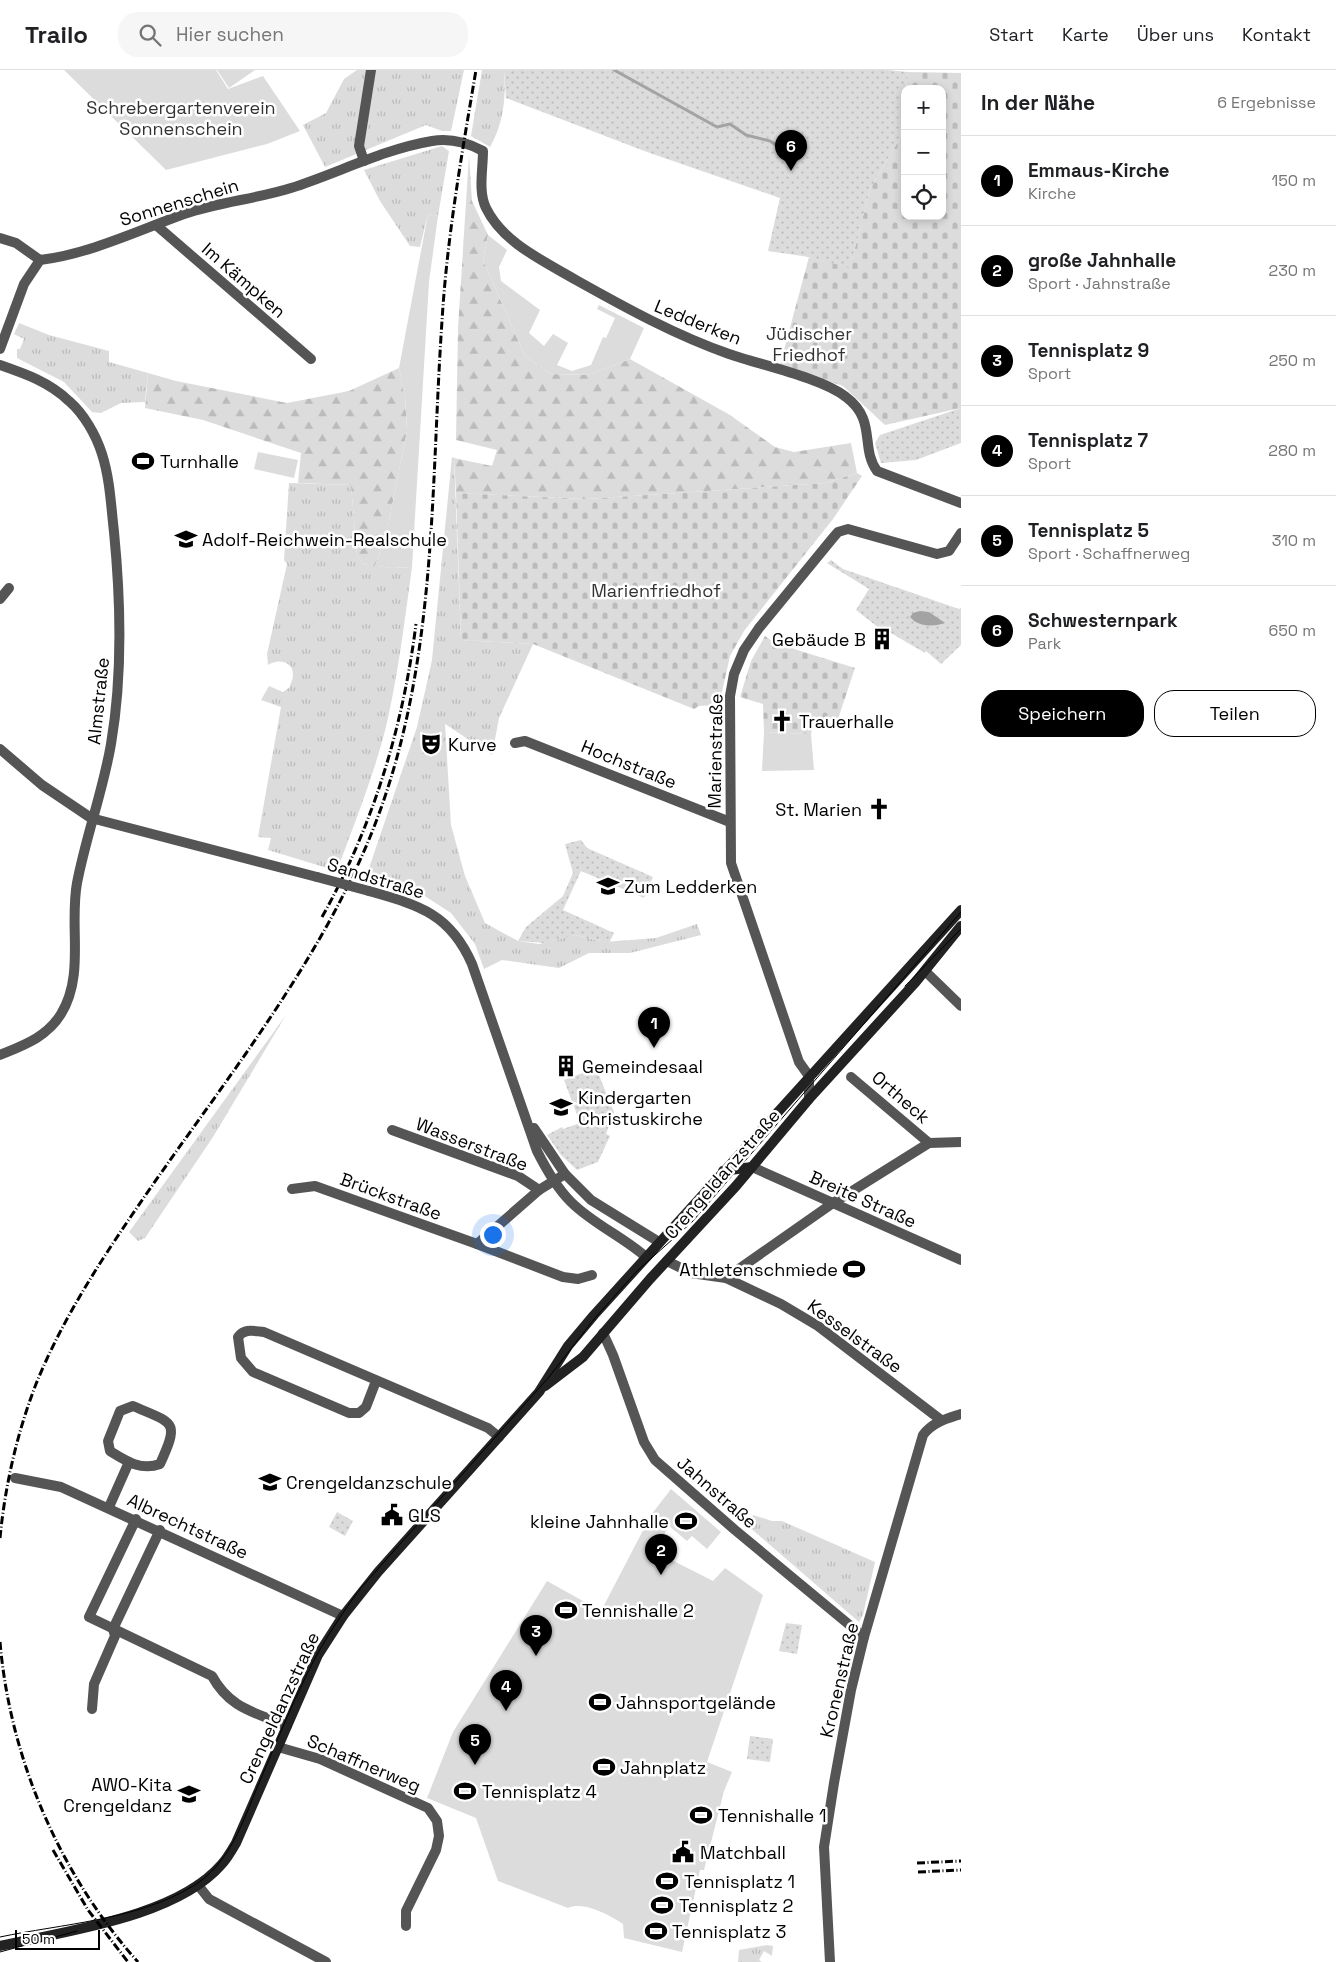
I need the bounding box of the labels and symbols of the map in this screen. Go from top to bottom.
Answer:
park label: Schrebergartenverein Sonnenschein [86,96,276,140]
pin: 6 [775,130,807,171]
street label: Sonnenschein [117,173,241,231]
street label: Im Kämpken [197,237,291,323]
street label: Ledderken [651,294,745,350]
park label: Jüdischer Friedhof [766,322,852,366]
sports icon: Turnhalle [130,448,156,474]
place label: Turnhalle [160,450,239,473]
school or university icon: Adolf-Reichwein-Realschule [173,526,199,552]
place label: Adolf-Reichwein-Realschule [202,528,447,551]
park label: Marienfriedhof [591,579,721,602]
building icon: Gebäude B [869,626,895,652]
place label: Gebäude B [772,628,866,651]
street label: Almstraße [82,656,114,746]
street label: Marienstraße [702,693,728,809]
church icon: Trauerhalle [769,708,795,734]
place label: Trauerhalle [799,710,894,733]
theatre icon: Kurve [418,731,444,757]
place label: Kurve [448,733,497,756]
street label: Hochstraße [578,734,680,794]
church icon: St. Marien [866,796,892,822]
place label: St. Marien [775,798,862,821]
street label: Sandstraße [325,852,427,904]
school or university icon: Zum Ledderken [595,873,621,899]
place label: Zum Ledderken [624,875,757,898]
pin: 1 [638,1007,670,1048]
building icon: Gemeindesaal [553,1053,579,1079]
place label: Gemeindesaal [582,1055,703,1078]
street label: Ortheck [867,1066,935,1129]
place label: Kindergarten Christuskirche [578,1086,703,1130]
school or university icon: Kindergarten Christuskirche [548,1094,574,1120]
street label: Crengeldanzstraße [659,1104,785,1244]
street label: Wasserstraße [413,1112,531,1176]
street label: Breite Straße [806,1165,920,1233]
street label: Brückstraße [337,1167,445,1225]
your location [480,1222,506,1248]
sports icon: Athletenschmiede [841,1256,867,1282]
place label: Athletenschmiede [679,1258,838,1281]
street label: Kesselstraße [803,1294,907,1378]
street label: Jahnstraße [672,1451,762,1533]
school or university icon: Crengeldanzschule [257,1469,283,1495]
place label: Crengeldanzschule [286,1471,452,1494]
street label: Albrechtstraße [124,1488,252,1564]
public building icon: GLS [379,1502,405,1528]
place label: GLS [408,1504,441,1527]
sports icon: kleine Jahnhalle [673,1508,699,1534]
place label: kleine Jahnhalle [530,1510,669,1533]
pin: 2 [645,1534,677,1575]
sports icon: Tennishalle 2 [553,1597,579,1623]
place label: Tennishalle 2 [582,1599,694,1622]
pin: 3 [520,1615,552,1656]
street label: Kronenstraße [815,1620,863,1740]
street label: Crengeldanzstraße [234,1628,324,1788]
pin: 4 [490,1670,522,1711]
sports icon: Jahnsportgelände [587,1689,613,1715]
place label: Jahnsportgelände [616,1691,776,1714]
pin: 5 [459,1724,491,1765]
street label: Schaffnerweg [304,1729,424,1797]
sports icon: Jahnplatz [591,1754,617,1780]
place label: Jahnplatz [620,1756,706,1779]
place label: AWO-Kita Crengeldanz [63,1773,172,1817]
sports icon: Tennisplatz 4 [452,1778,478,1804]
place label: Tennisplatz 4 [482,1780,597,1803]
school or university icon: AWO-Kita Crengeldanz [176,1781,202,1807]
sports icon: Tennishalle 1 [688,1802,714,1828]
place label: Tennishalle 1 [718,1804,826,1827]
public building icon: Matchball [670,1839,696,1865]
place label: Matchball [700,1841,786,1864]
sports icon: Tennisplatz 1 [654,1868,680,1894]
place label: Tennisplatz 1 [684,1870,795,1893]
sports icon: Tennisplatz 2 [649,1892,675,1918]
place label: Tennisplatz 2 [679,1894,793,1917]
sports icon: Tennisplatz 3 [643,1918,669,1944]
place label: Tennisplatz 3 [672,1920,786,1943]
scale bar [15,1927,100,1950]

